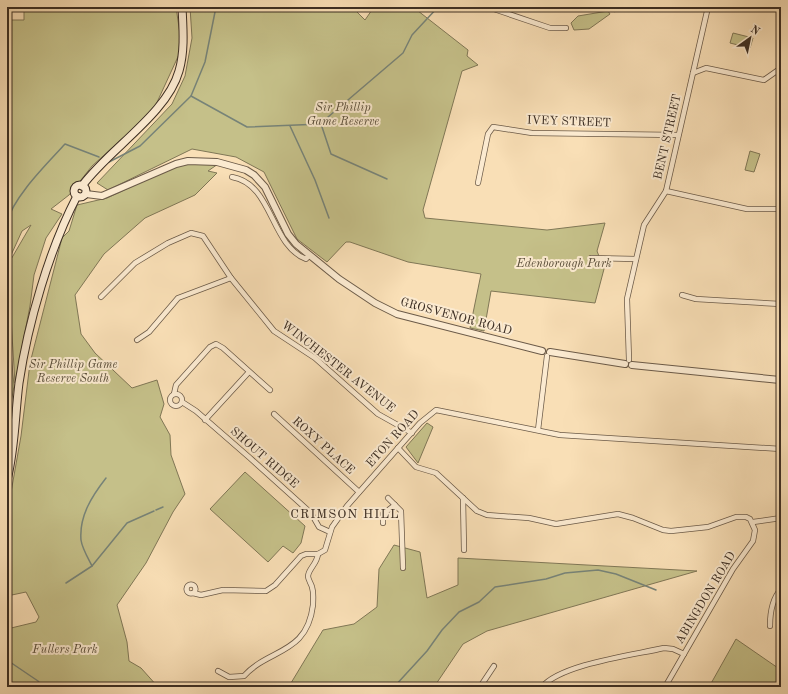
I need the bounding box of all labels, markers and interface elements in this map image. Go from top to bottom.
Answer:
north arrow [730,18,770,58]
text: N [748,24,762,38]
street label: BENT STREET [652,93,684,181]
park label: Sir Phillip Game Reserve [307,102,379,128]
street label: IVEY STREET [527,115,611,129]
park label: Edenborough Park [515,258,612,270]
street label: GROSVENOR ROAD [399,296,513,338]
street label: WINCHESTER AVENUE [279,319,397,415]
park label: Sir Phillip Game Reserve South [29,359,117,385]
street label: ETON ROAD [364,408,422,470]
street label: ROXY PLACE [290,415,356,477]
street label: SHOUT RIDGE [228,425,300,491]
district label: CRIMSON HILL [290,508,400,521]
street label: ABINGDON ROAD [674,550,738,646]
park label: Fullers Park [31,644,98,656]

